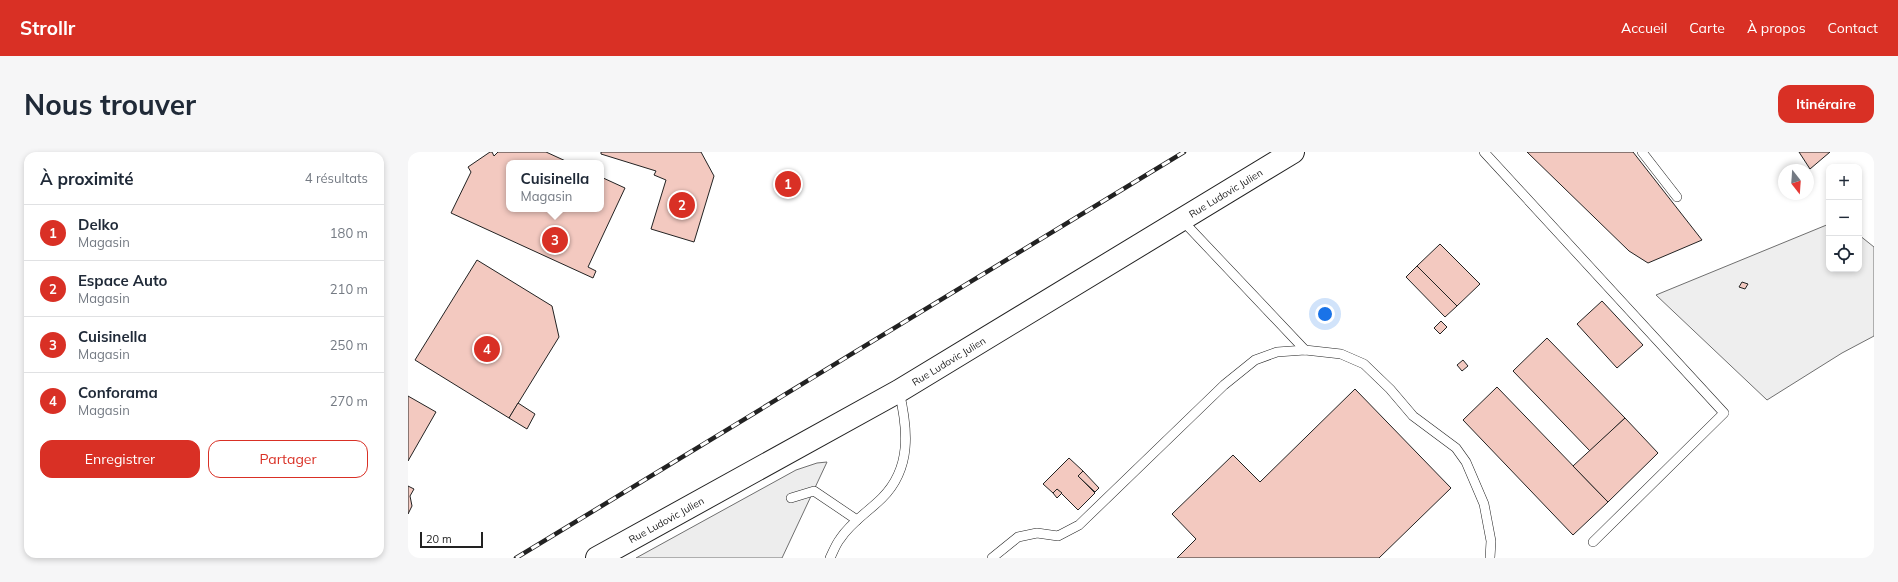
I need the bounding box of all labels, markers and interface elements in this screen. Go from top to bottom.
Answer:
text: Strollr [20,16,75,40]
text: Accueil [1621,19,1667,37]
text: Carte [1689,19,1725,37]
text: À propos [1747,19,1806,37]
text: Contact [1828,19,1878,37]
button: Itinéraire [1778,85,1874,123]
text: Nous trouver [24,87,196,122]
popup [506,160,604,212]
north arrow [1778,164,1814,200]
map controls [1826,164,1862,272]
button: + [1826,164,1862,200]
street label: Rue Ludovic Julien [1186,166,1265,220]
text: À proximité [40,168,134,189]
text: Cuisinella [521,169,589,188]
pin: 1 [775,169,801,199]
text: 4 résultats [305,170,368,186]
text: Magasin [521,188,572,204]
pin: 2 [669,190,695,220]
button: − [1826,200,1862,236]
text: Delko [78,215,119,234]
text: 1 [49,225,57,241]
text: 180 m [330,225,368,241]
pin: 3 [542,225,568,255]
text: Magasin [78,234,130,250]
button: locate [1826,236,1862,272]
text: Espace Auto [78,271,167,290]
text: 2 [49,281,57,297]
text: 210 m [330,281,368,297]
text: Magasin [78,290,130,306]
your location [1315,304,1335,324]
text: Cuisinella [78,327,147,346]
pin: 4 [474,334,500,364]
street label: Rue Ludovic Julien [909,334,988,388]
text: 3 [49,337,57,353]
text: 250 m [330,337,368,353]
text: Magasin [78,346,130,362]
text: Conforama [78,383,158,402]
text: 4 [49,393,57,409]
text: 270 m [330,393,368,409]
text: Magasin [78,402,130,418]
button: Enregistrer [40,440,200,478]
button: Partager [208,440,368,478]
street label: Rue Ludovic Julien [626,494,706,546]
scale bar [420,530,483,549]
text: 20 m [426,532,452,546]

